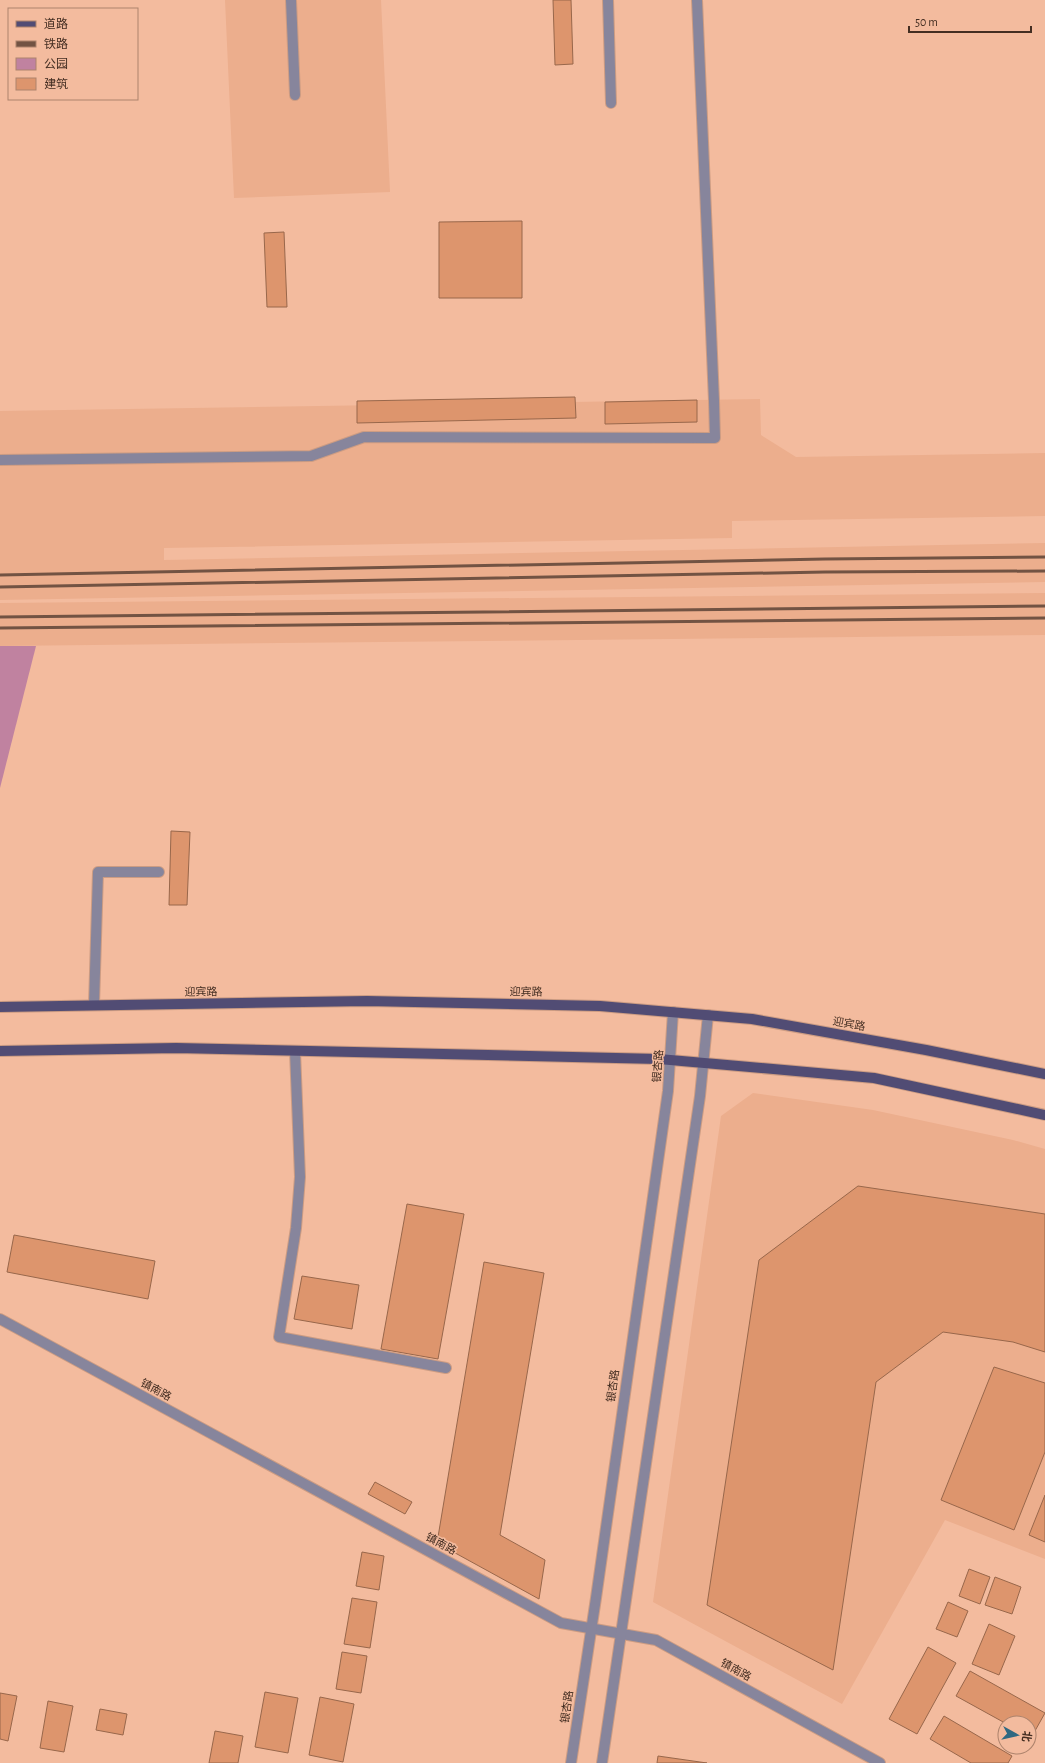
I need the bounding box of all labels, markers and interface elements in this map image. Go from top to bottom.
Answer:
legend [8,8,138,100]
scale bar [909,8,1031,34]
text: 50 m [915,16,938,28]
text: 道路 [44,17,68,30]
text: 铁路 [44,37,68,50]
text: 公园 [44,58,68,70]
text: 建筑 [44,77,68,90]
street label: 迎宾路 [184,985,218,998]
street label: 迎宾路 [509,985,543,998]
street label: 迎宾路 [832,1015,866,1032]
street label: 银杏路 [650,1049,665,1083]
street label: 银杏路 [604,1369,621,1403]
street label: 镇南路 [139,1377,174,1403]
street label: 镇南路 [424,1531,459,1557]
street label: 镇南路 [719,1656,754,1683]
street label: 银杏路 [558,1690,575,1724]
north arrow [997,1715,1037,1755]
text: 北 [1020,1730,1033,1743]

